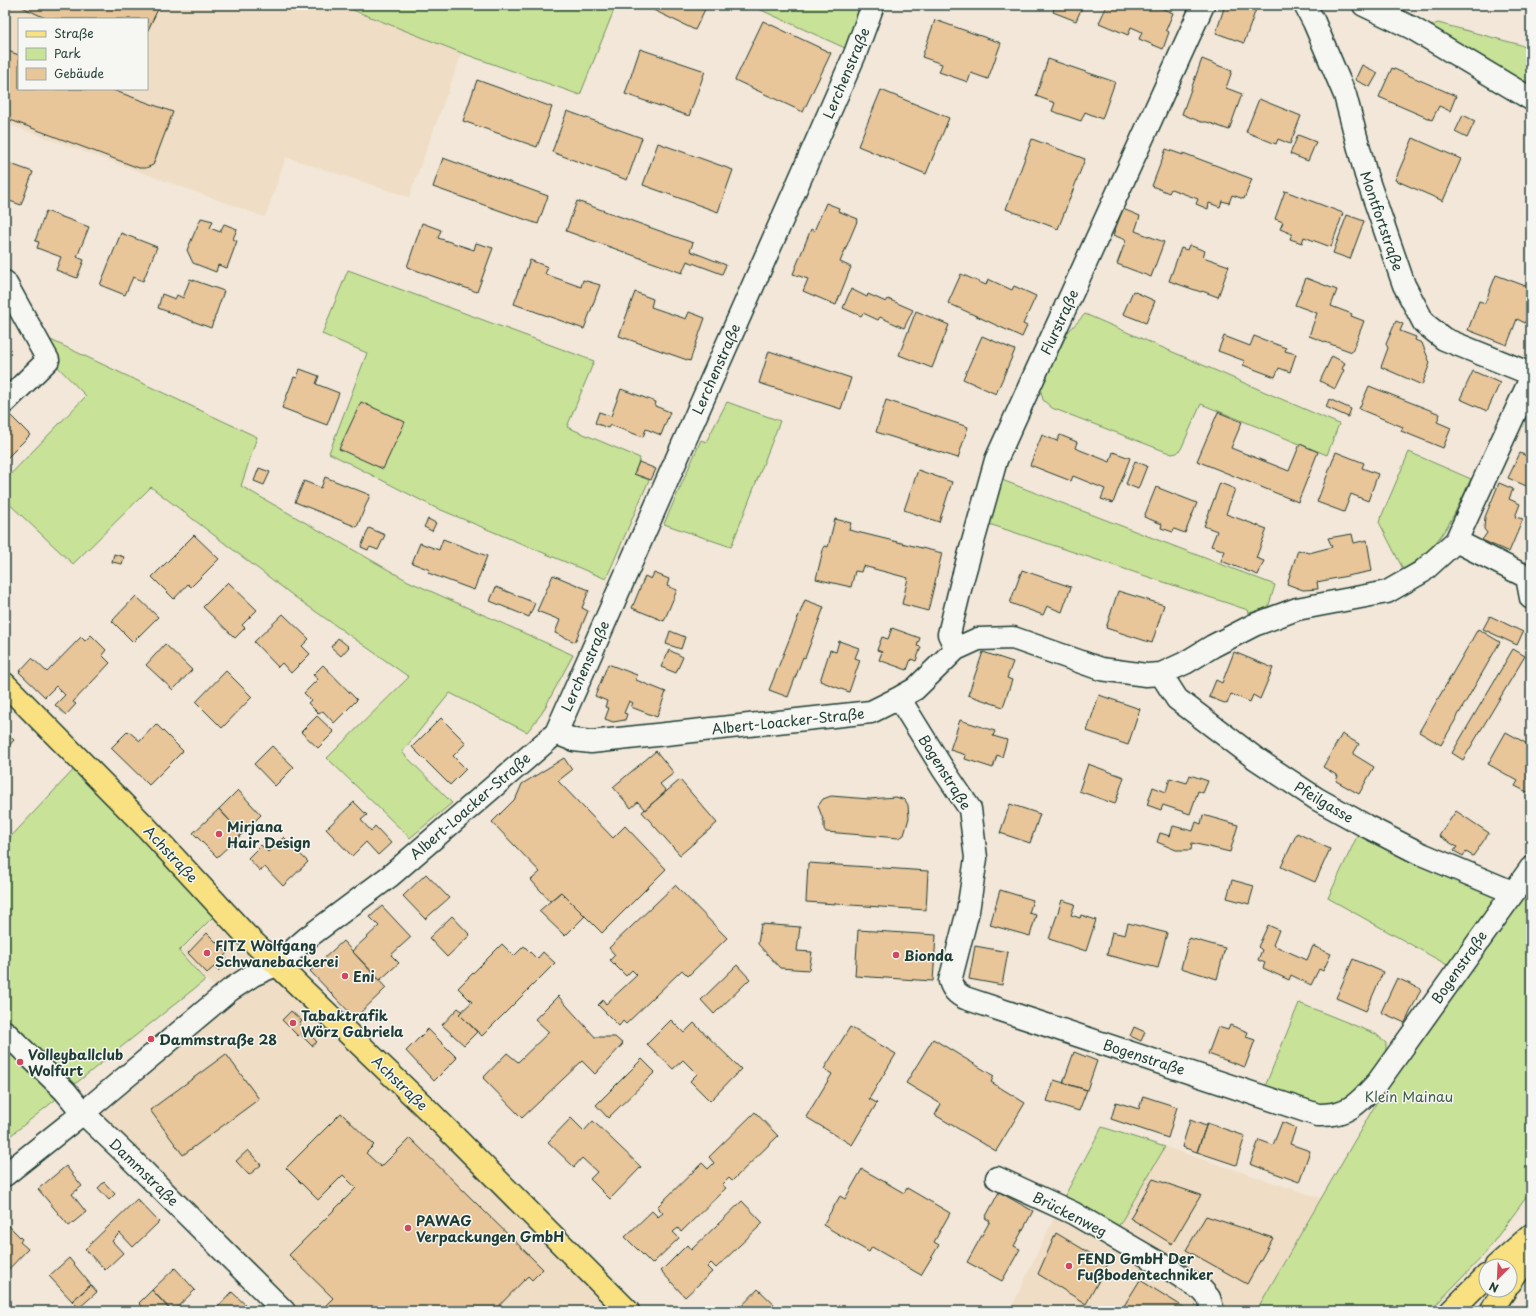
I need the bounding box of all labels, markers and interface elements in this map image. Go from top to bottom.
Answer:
legend [18,18,148,90]
text: Straße [54,24,94,42]
street label: Lerchenstraße [817,24,875,122]
text: Park [54,44,81,62]
text: Gebäude [54,64,104,82]
street label: Montfortstraße [1355,168,1409,274]
street label: Flurstraße [1035,286,1083,358]
street label: Lerchenstraße [687,320,745,418]
street label: Lerchenstraße [556,617,614,715]
street label: Albert-Loacker-Straße [710,703,866,739]
street label: Bogenstraße [914,730,976,814]
street label: Albert-Loacker-Straße [405,748,535,864]
street label: Pfeilgasse [1290,776,1358,828]
place label: Mirjana Hair Design [227,816,311,853]
street label: Achstraße [139,821,203,887]
marker: Mirjana Hair Design [214,829,224,839]
street label: Bogenstraße [1426,926,1492,1008]
place label: FITZ Wolfgang Schwanebackerei [215,935,338,972]
place label: Bionda [904,945,954,966]
marker: FITZ Wolfgang Schwanebackerei [202,948,212,958]
marker: Bionda [891,950,901,960]
place label: Eni [353,966,375,987]
marker: Eni [340,971,350,981]
place label: Tabaktrafik Wörz Gabriela [301,1005,404,1042]
marker: Tabaktrafik Wörz Gabriela [288,1018,298,1028]
place label: Dammstraße 28 [159,1029,277,1050]
marker: Dammstraße 28 [146,1034,156,1044]
street label: Bogenstraße [1100,1034,1188,1080]
place label: Volleyballclub Wolfurt [28,1044,123,1081]
street label: Achstraße [367,1051,433,1115]
marker: Volleyballclub Wolfurt [15,1057,25,1067]
park label: Klein Mainau [1365,1086,1453,1107]
street label: Dammstraße [104,1133,184,1211]
street label: Brückenweg [1029,1186,1111,1242]
place label: PAWAG Verpackungen GmbH [416,1210,564,1247]
marker: PAWAG Verpackungen GmbH [403,1223,413,1233]
place label: FEND GmbH Der Fußbodentechniker [1077,1248,1214,1285]
north arrow [1478,1258,1518,1298]
marker: FEND GmbH Der Fußbodentechniker [1064,1261,1074,1271]
text: N [1486,1278,1501,1297]

